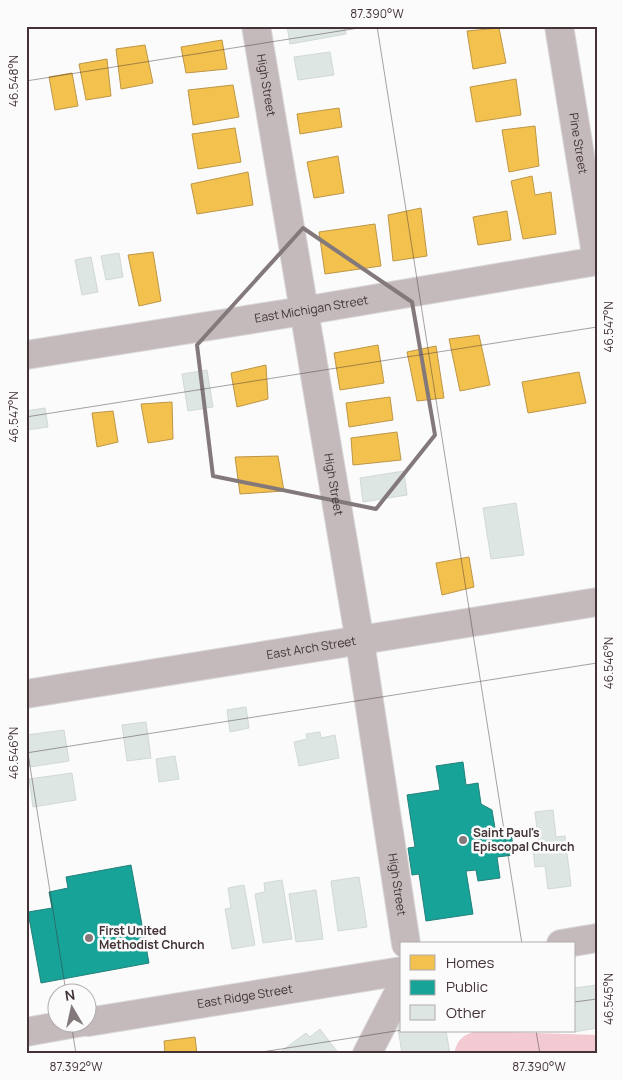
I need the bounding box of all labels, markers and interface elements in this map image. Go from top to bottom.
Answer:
text: 87.390°W [350,5,404,22]
street label: High Street [253,53,280,118]
text: 46.548°N [5,55,22,107]
street label: Pine Street [565,111,592,175]
street label: East Michigan Street [253,291,370,327]
text: 46.547°N [600,301,617,353]
text: 46.547°N [5,391,22,443]
street label: High Street [320,452,348,517]
street label: East Arch Street [265,632,357,663]
text: 46.546°N [600,637,617,689]
text: 46.546°N [5,727,22,779]
place label: Saint Paul's Episcopal Church [473,824,574,855]
marker: Saint Paul's Episcopal Church [457,834,469,846]
street label: High Street [384,852,411,917]
place label: First United Methodist Church [99,922,204,953]
marker: First United Methodist Church [83,932,95,944]
legend [400,942,576,1032]
text: Homes [446,952,495,973]
text: 46.545°N [600,973,617,1025]
text: Public [446,976,488,997]
street label: East Ridge Street [196,980,294,1012]
north arrow [48,982,98,1032]
text: N [63,984,76,1005]
text: Other [446,1002,487,1023]
text: 87.392°W [50,1058,103,1075]
text: 87.390°W [512,1058,566,1075]

